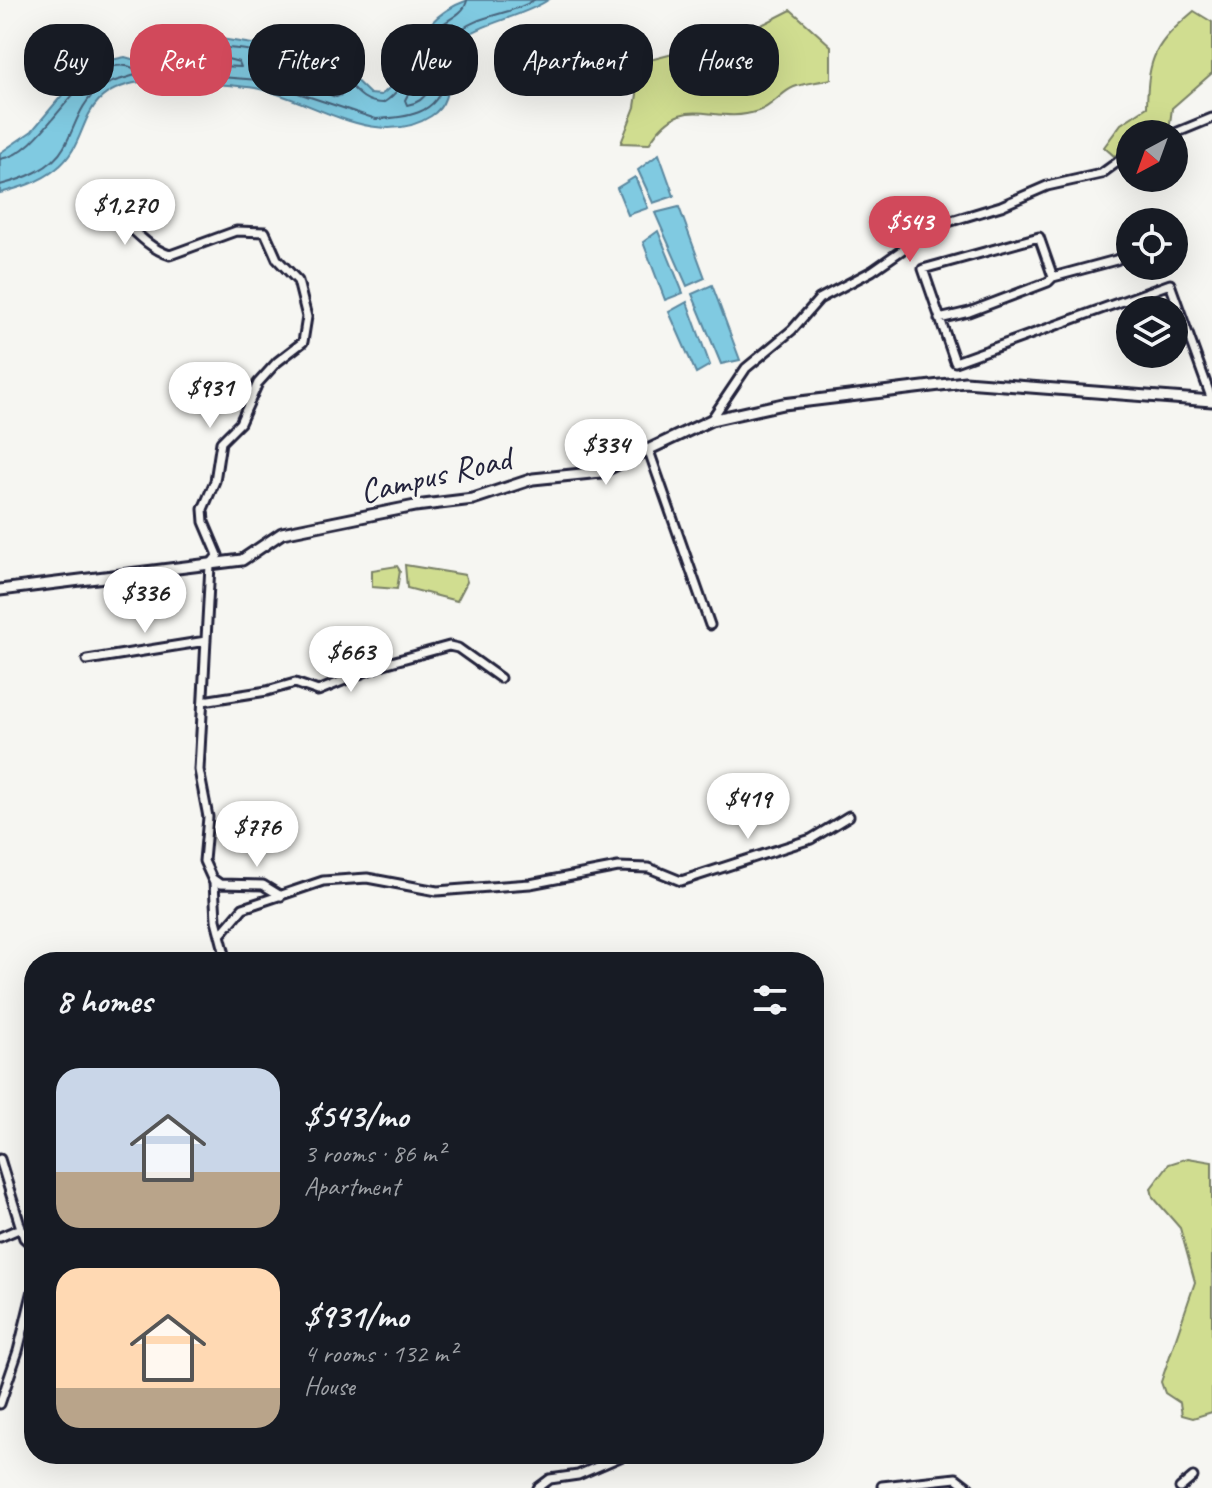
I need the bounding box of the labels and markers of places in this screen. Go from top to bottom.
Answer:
pin: $1,270 [60,179,190,247]
pin: $543 [863,196,957,264]
pin: $931 [163,362,257,430]
pin: $334 [559,419,653,487]
pin: $336 [98,567,192,635]
pin: $663 [304,626,398,694]
pin: $419 [701,773,795,841]
pin: $776 [210,801,304,869]

